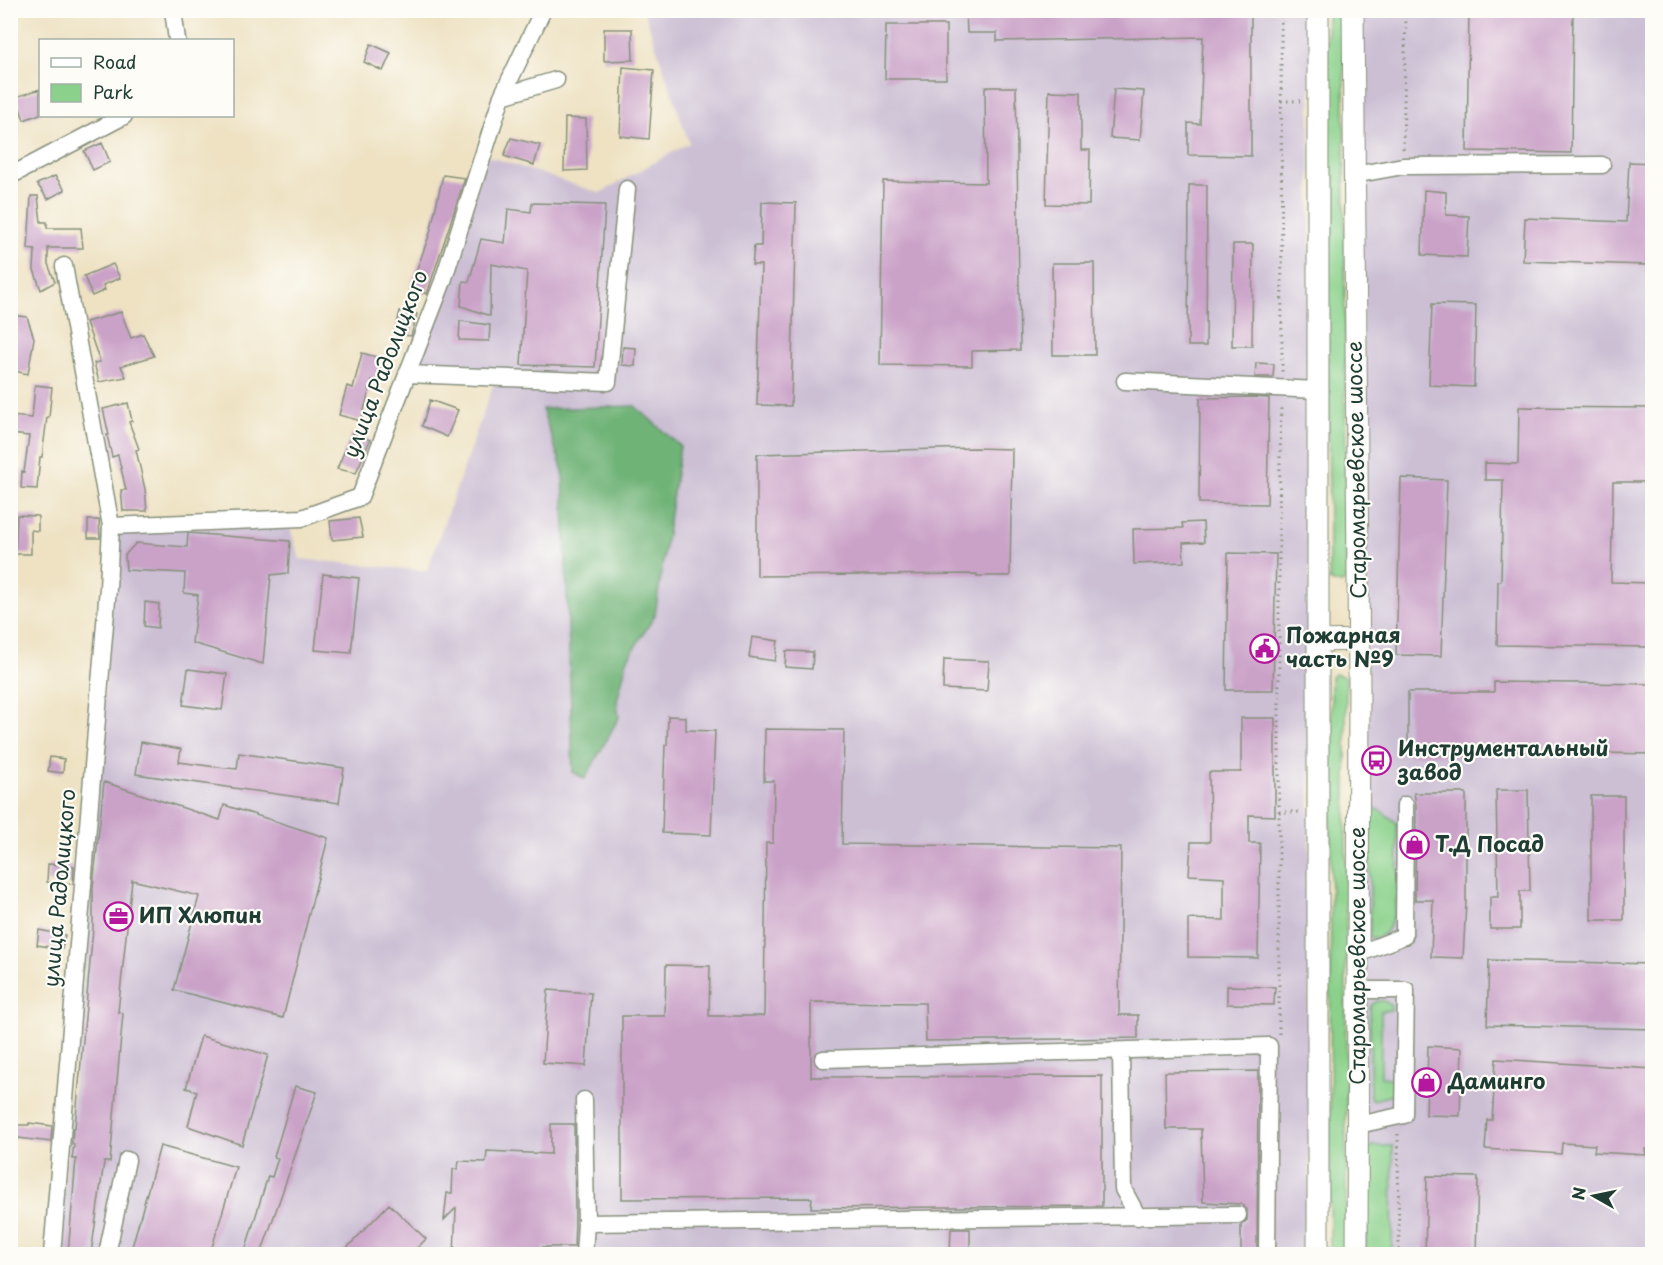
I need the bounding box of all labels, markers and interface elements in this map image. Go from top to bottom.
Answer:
legend [39,39,234,117]
text: Road [93,48,137,75]
text: Park [93,78,133,105]
street label: улица Радолицкого [334,265,435,462]
street label: Старомарьевское шоссе [1337,341,1373,599]
place label: Пожарная часть №9 [1286,618,1401,674]
public building icon: Пожарная часть №9 [1249,632,1281,664]
place label: Инструментальный завод [1397,731,1609,787]
bus stop icon: Инструментальный завод [1361,745,1393,777]
street label: улица Радолицкого [33,787,83,988]
street label: Старомарьевское шоссе [1340,827,1372,1085]
place label: Т.Д Посад [1435,827,1544,859]
shop icon: Т.Д Посад [1398,829,1430,861]
place label: ИП Хлюпин [139,898,262,930]
office icon: ИП Хлюпин [102,900,134,932]
place label: Даминго [1447,1064,1545,1096]
shop icon: Даминго [1411,1066,1443,1098]
north arrow [1564,1166,1624,1226]
text: N [1565,1185,1591,1202]

